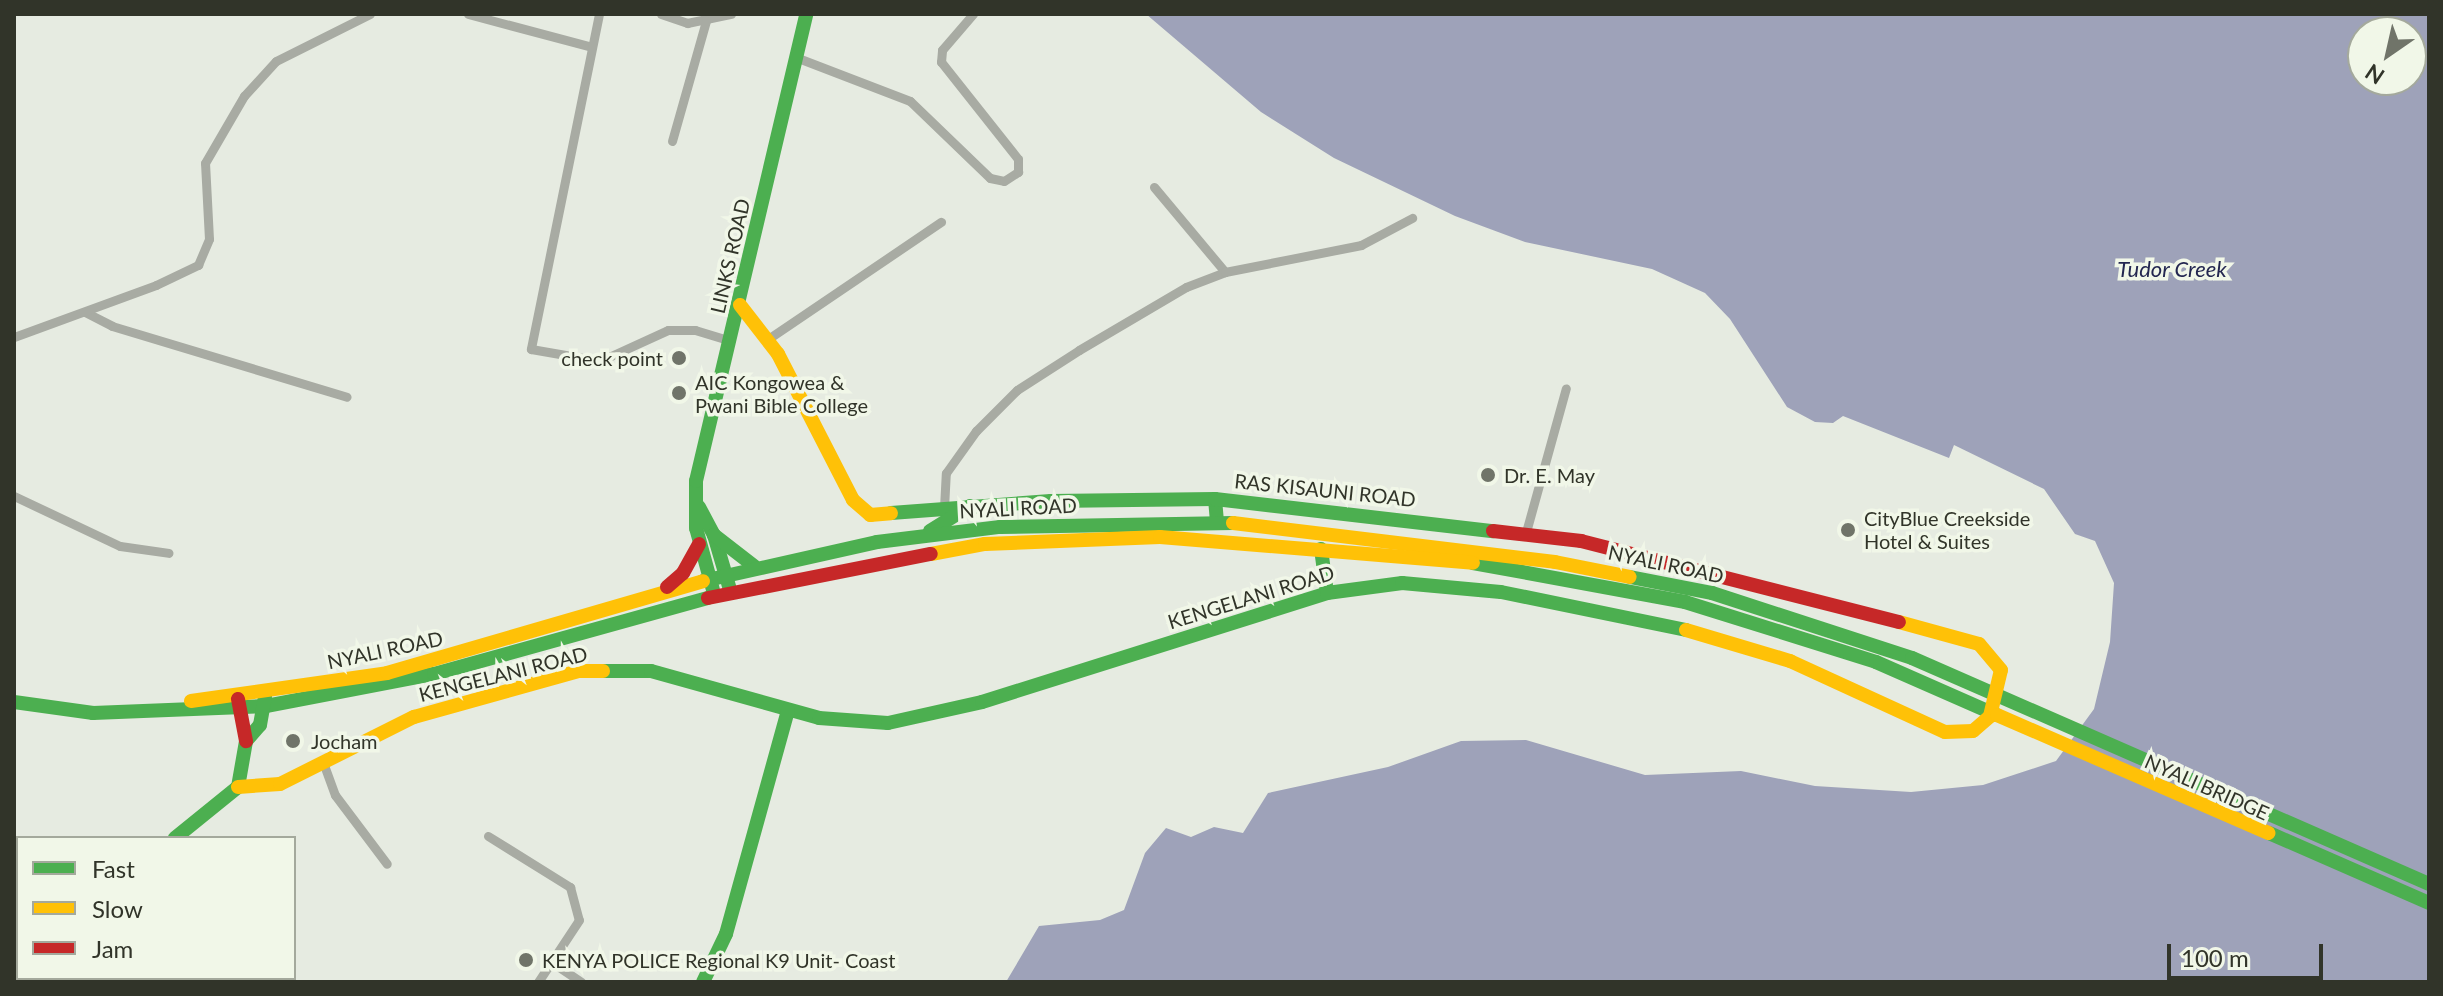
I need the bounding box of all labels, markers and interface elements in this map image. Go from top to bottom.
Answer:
north arrow [2347,16,2427,96]
text: N [2360,59,2389,91]
street label: LINKS ROAD [705,196,755,316]
water label: Tudor Creek [2117,256,2227,282]
place label: check point [561,346,663,370]
marker: check point [670,349,688,367]
place label: AIC Kongowea & Pwani Bible College [695,370,868,417]
marker: AIC Kongowea & Pwani Bible College [670,384,688,402]
place label: Dr. E. May [1504,463,1595,487]
marker: Dr. E. May [1479,466,1497,484]
street label: RAS KISAUNI ROAD [1233,469,1417,511]
street label: NYALI ROAD [959,493,1077,523]
place label: CityBlue Creekside Hotel & Suites [1864,506,2030,553]
marker: CityBlue Creekside Hotel & Suites [1839,521,1857,539]
street label: NYALI ROAD [1606,540,1726,588]
street label: KENGELANI ROAD [1165,560,1337,634]
street label: NYALI ROAD [325,626,445,674]
street label: KENGELANI ROAD [416,641,590,707]
place label: Jocham [311,729,378,753]
marker: Jocham [282,730,304,752]
street label: NYALI BRIDGE [2141,749,2273,825]
legend [16,836,296,980]
text: Fast [92,854,135,883]
text: Slow [92,894,143,923]
scale bar [2171,928,2327,978]
text: Jam [92,934,133,963]
text: 100 m [2181,943,2249,972]
place label: KENYA POLICE Regional K9 Unit- Coast [542,948,896,972]
marker: KENYA POLICE Regional K9 Unit- Coast [517,951,535,969]

